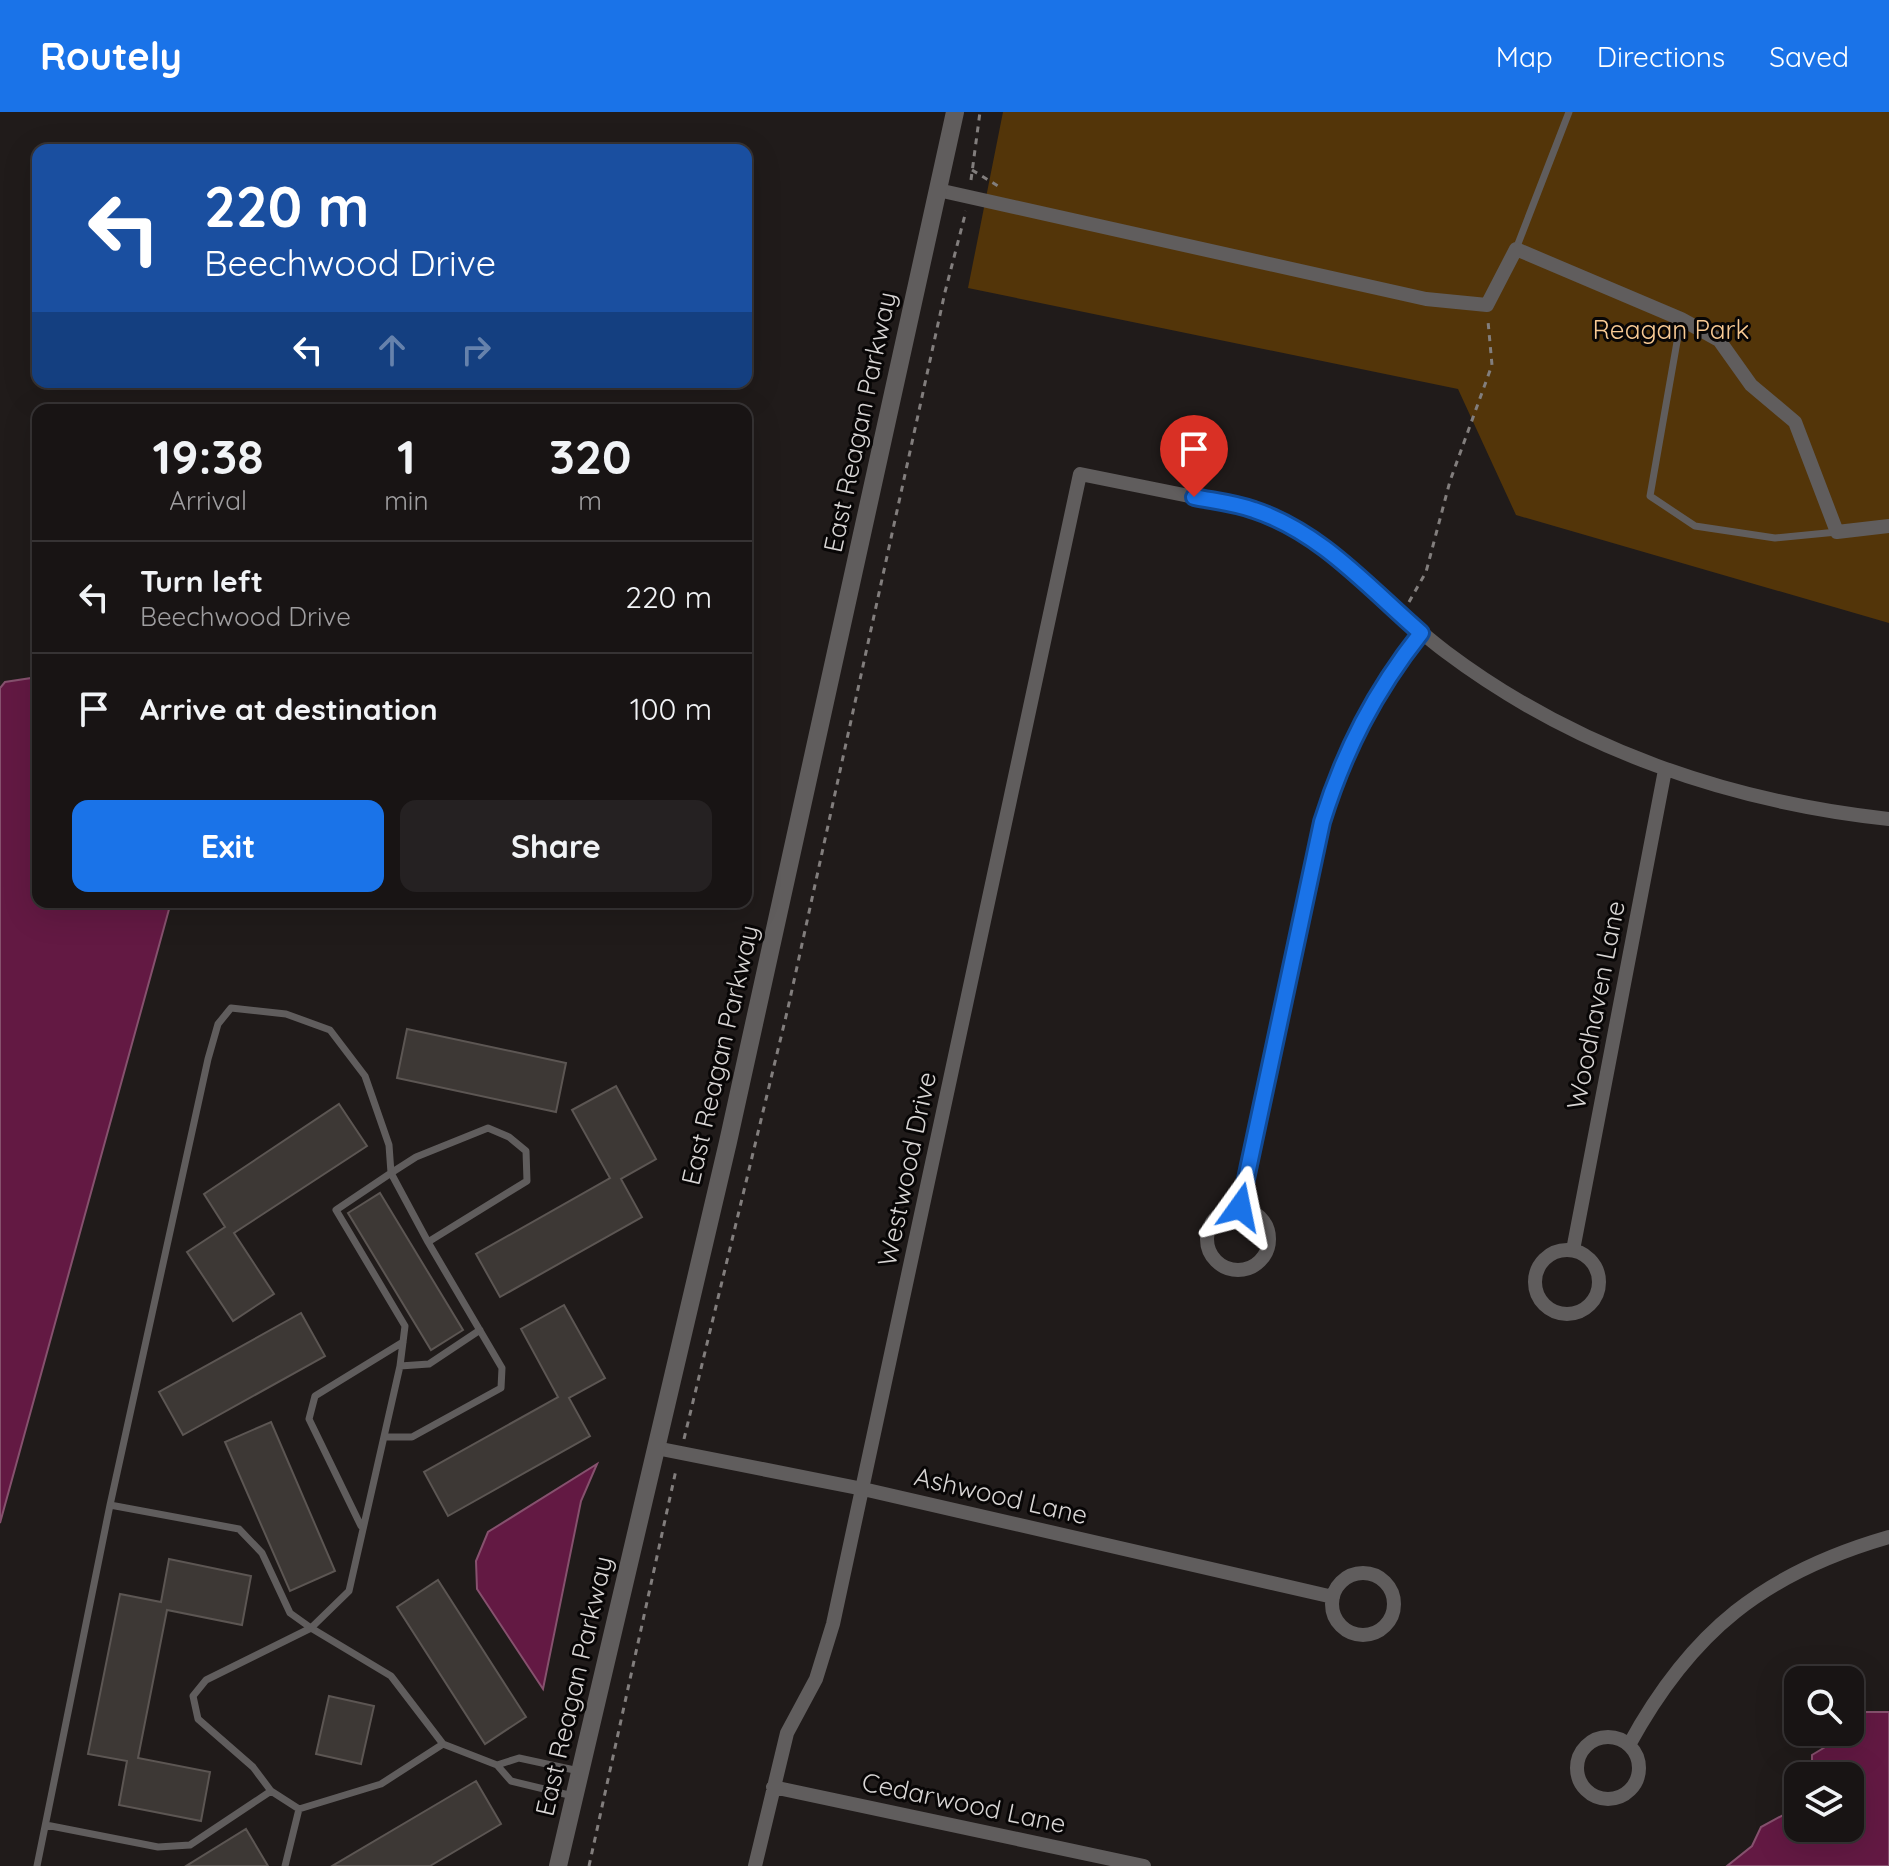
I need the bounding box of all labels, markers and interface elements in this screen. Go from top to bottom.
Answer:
text: Routely [40,32,182,80]
text: Map [1496,39,1553,74]
text: Directions [1597,39,1725,74]
text: Saved [1769,39,1849,74]
text: 220 m [204,171,369,241]
icon: left [72,176,176,280]
text: Beechwood Drive [204,240,496,285]
street label: East Reagan Parkway [816,289,903,555]
park label: Reagan Park [1593,313,1749,346]
icon: left [286,328,330,372]
icon: ahead [370,328,414,372]
icon: right [454,328,498,372]
pin [1160,415,1228,497]
text: 19:38 [153,426,264,486]
text: 1 [397,426,416,486]
text: 320 [549,426,632,486]
icon: arrive [1172,427,1216,471]
text: Arrival [169,484,247,517]
text: min [384,484,428,517]
text: m [578,484,602,517]
text: Turn left [140,562,263,600]
icon: left [72,575,116,619]
text: 220 m [625,578,712,616]
text: Beechwood Drive [140,600,351,633]
icon: arrive [72,687,116,731]
text: Arrive at destination [140,690,438,728]
text: 100 m [630,690,712,728]
button: Exit [72,800,384,892]
button: Share [400,800,712,892]
street label: Woodhaven Lane [1559,898,1632,1112]
street label: East Reagan Parkway [674,922,765,1188]
street label: Westwood Drive [870,1069,943,1269]
position arrow [1198,1165,1282,1249]
street label: Ashwood Lane [911,1460,1091,1531]
street label: East Reagan Parkway [528,1553,619,1819]
map controls [1784,1666,1864,1842]
button: search [1784,1666,1864,1746]
button: layers [1784,1762,1864,1842]
street label: Cedarwood Lane [859,1765,1069,1840]

